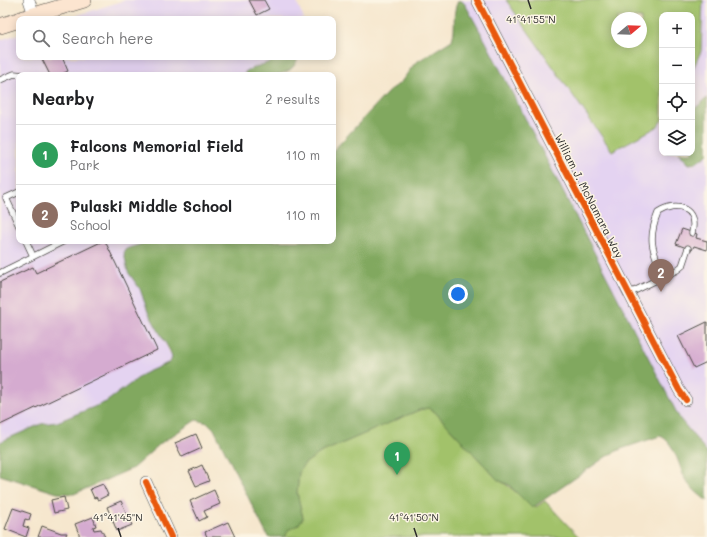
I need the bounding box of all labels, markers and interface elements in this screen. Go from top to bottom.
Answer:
text: 41°41'55"N [506,12,556,26]
north arrow [611,12,647,48]
map controls [659,12,695,156]
button: + [659,12,695,48]
search box [16,16,336,60]
icon: search [30,27,52,49]
text: Search here [62,28,153,48]
button: − [659,48,695,84]
button: locate [659,84,695,120]
text: Nearby [32,87,94,109]
text: 2 results [265,90,320,107]
button: layers [659,120,695,156]
street label: William J. McNamara Way [551,131,628,261]
text: Falcons Memorial Field [70,136,243,156]
text: 1 [42,146,48,163]
text: 110 m [286,146,320,163]
text: Park [70,156,99,173]
text: Pulaski Middle School [70,196,232,216]
text: 2 [41,206,49,223]
text: 110 m [286,206,320,223]
text: School [70,216,111,233]
pin: 2 [648,259,674,292]
your location [448,284,468,304]
pin: 1 [384,442,410,475]
text: 41°41'45"N [93,510,143,524]
text: 41°41'50"N [389,510,439,524]

